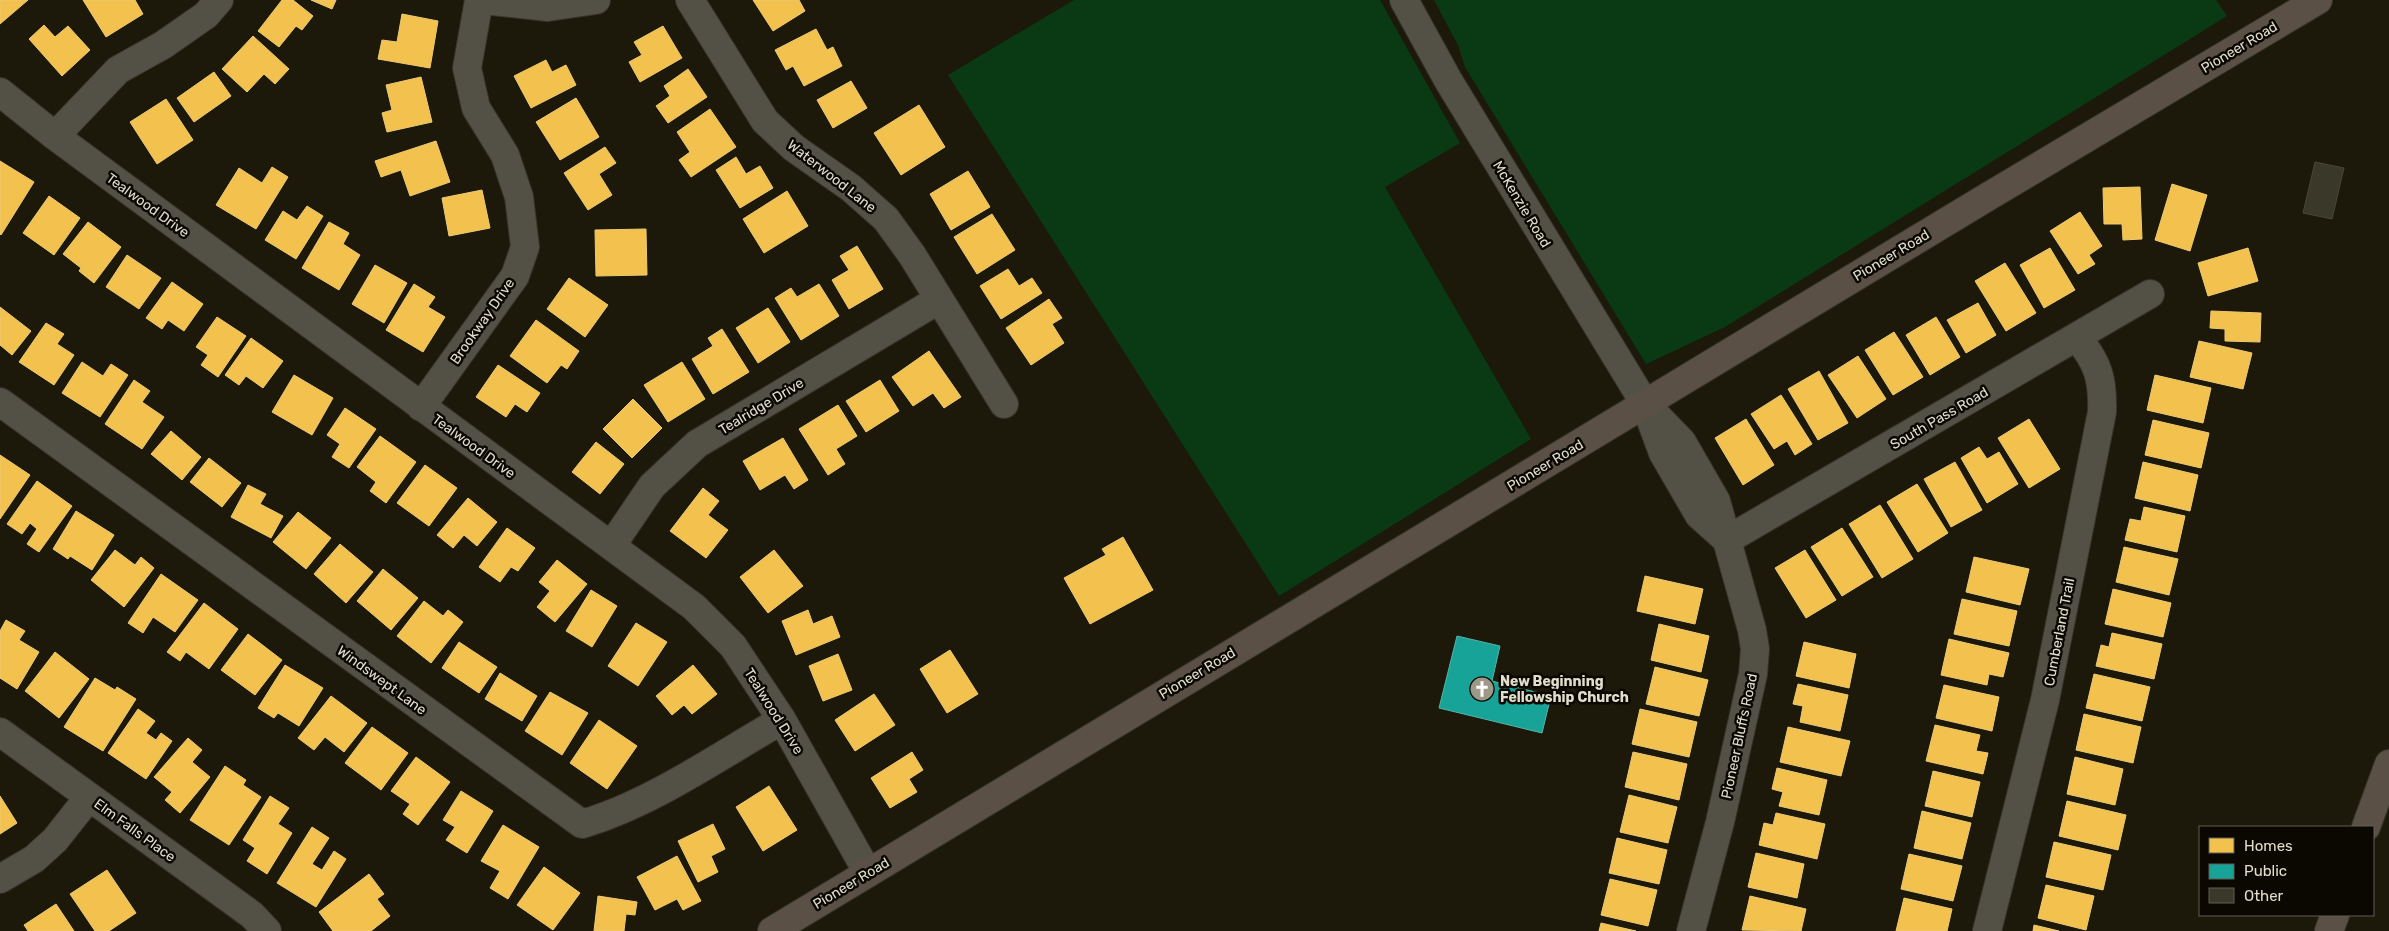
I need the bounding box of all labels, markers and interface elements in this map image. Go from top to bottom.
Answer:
street label: Pioneer Road [2198,18,2281,77]
street label: Waterwood Lane [784,136,880,216]
street label: McKenzie Road [1489,158,1554,251]
street label: Tealwood Drive [103,170,193,241]
street label: Pioneer Road [1850,226,1933,285]
street label: Brookway Drive [447,275,518,367]
street label: Tealridge Drive [716,374,807,438]
street label: South Pass Road [1887,384,1991,453]
street label: Tealwood Drive [429,411,519,482]
street label: Pioneer Road [1504,436,1587,495]
street label: Cumberland Trail [2041,577,2078,687]
street label: Windswept Lane [334,642,430,719]
street label: Pioneer Road [1156,644,1239,703]
street label: Tealwood Drive [740,665,807,758]
street label: Pioneer Bluffs Road [1718,672,1761,800]
place label: New Beginning Fellowship Church [1500,673,1629,706]
church icon: New Beginning Fellowship Church [1469,676,1495,702]
street label: Elm Falls Place [91,795,179,866]
legend [2199,826,2374,916]
text: Homes [2244,837,2293,855]
street label: Pioneer Road [810,854,893,913]
text: Public [2244,862,2287,880]
text: Other [2244,887,2284,905]

